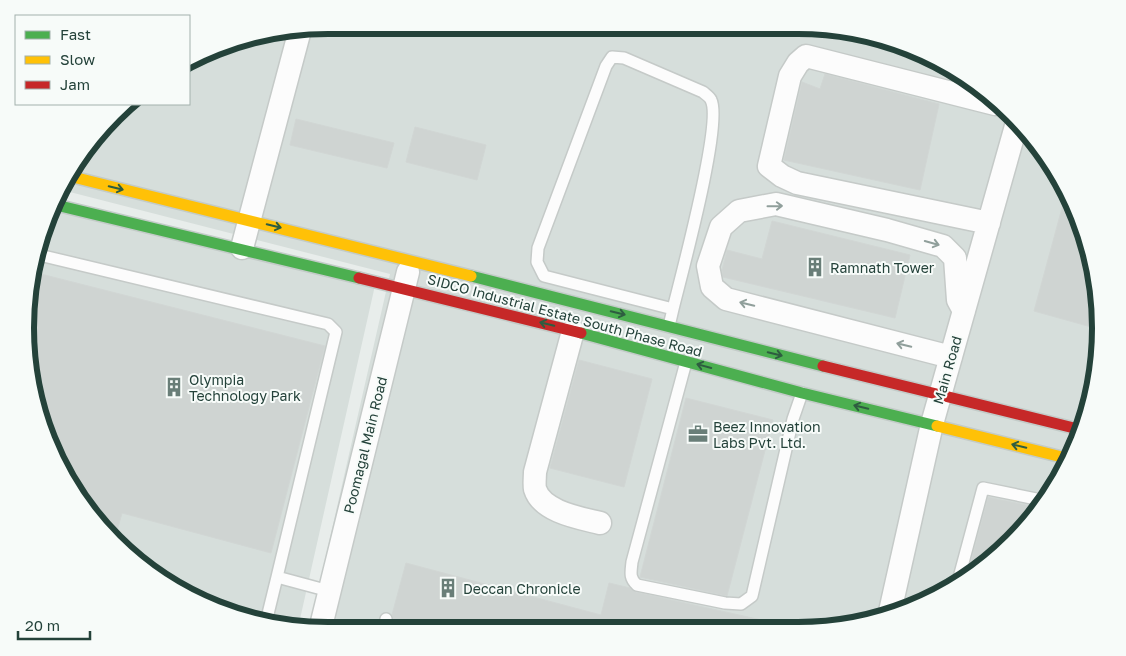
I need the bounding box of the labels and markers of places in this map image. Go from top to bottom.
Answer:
building icon: Ramnath Tower [804,256,826,278]
place label: Ramnath Tower [830,259,935,276]
place label: Olympia Technology Park [189,371,301,404]
building icon: Olympia Technology Park [163,376,185,398]
place label: Beez Innovation Labs Pvt. Ltd. [713,418,821,451]
office icon: Beez Innovation Labs Pvt. Ltd. [687,423,709,445]
building icon: Deccan Chronicle [437,577,459,599]
place label: Deccan Chronicle [463,580,581,597]

